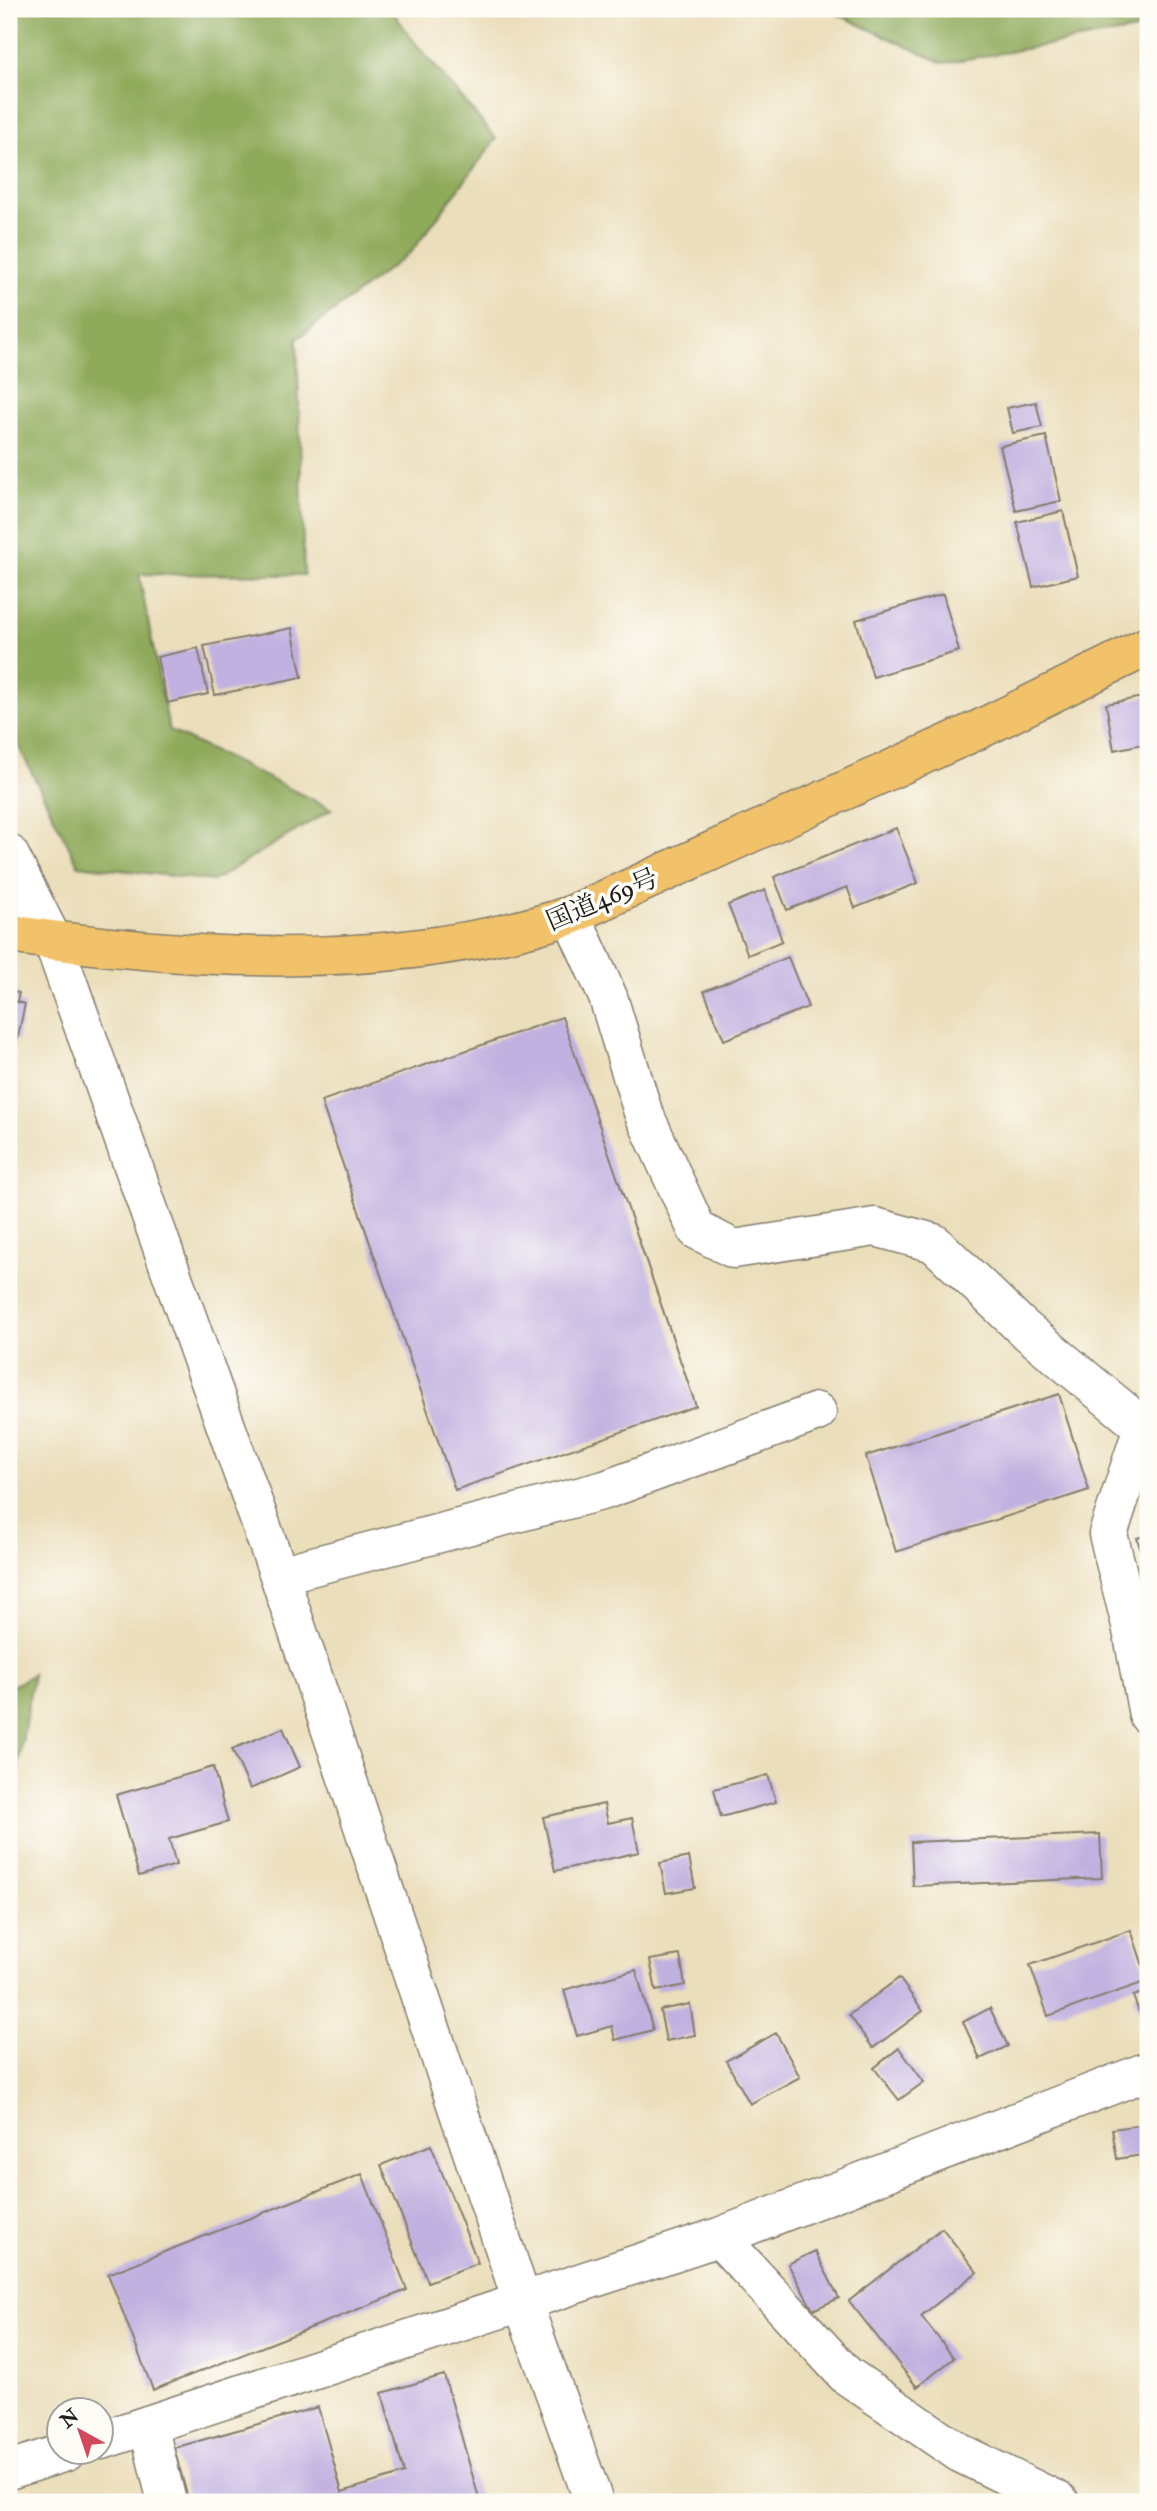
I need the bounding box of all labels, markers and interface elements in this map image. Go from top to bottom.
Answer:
street label: 国道469号 [542,862,663,938]
north arrow [46,2396,116,2466]
text: N [55,2403,85,2434]

